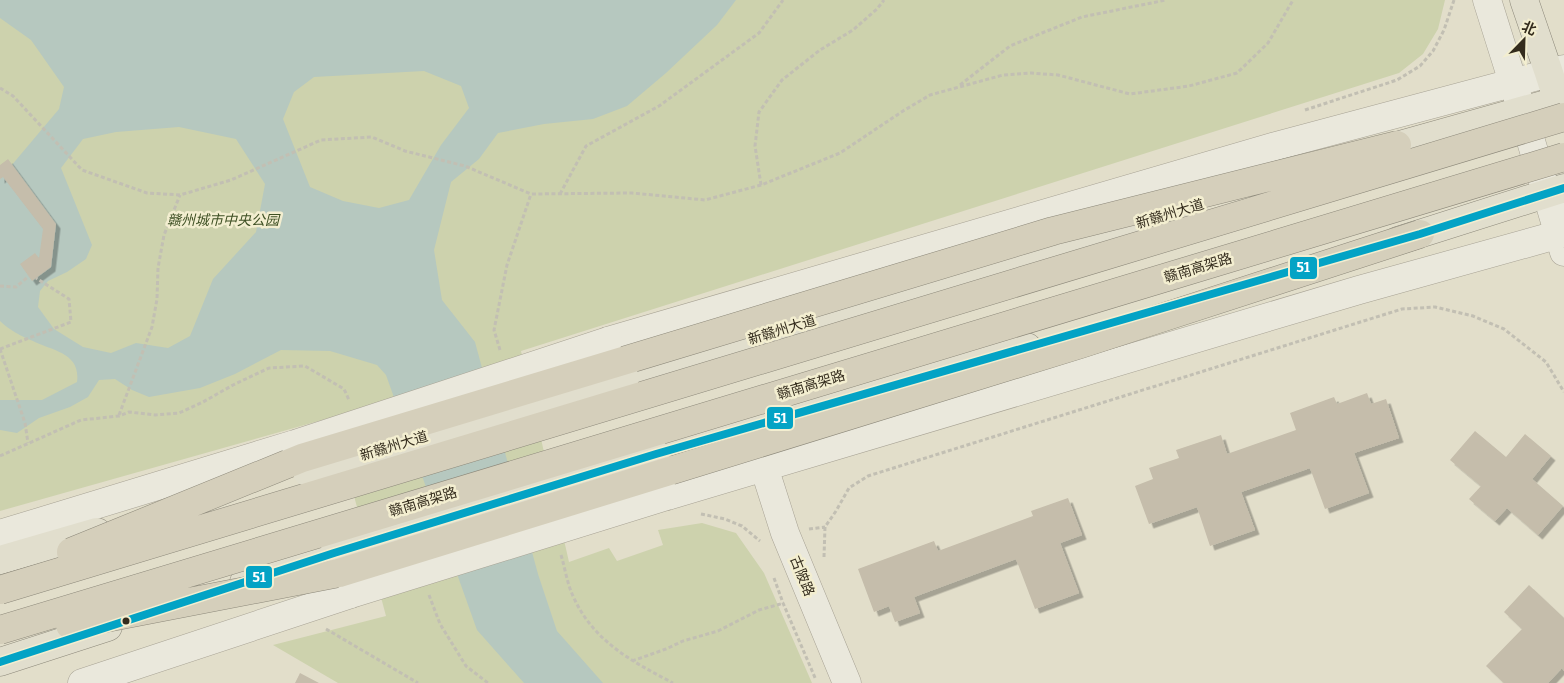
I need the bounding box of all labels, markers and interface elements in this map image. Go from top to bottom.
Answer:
north arrow [1499,15,1549,65]
text: 北 [1519,18,1539,39]
street label: 新赣州大道 [1134,196,1206,232]
park label: 赣州城市中央公园 [167,212,281,229]
street label: 赣南高架路 [1162,250,1234,286]
line badge: 51 [1289,256,1318,280]
text: 51 [1296,259,1310,276]
street label: 新赣州大道 [746,312,818,348]
street label: 赣南高架路 [775,367,847,403]
line badge: 51 [766,406,794,430]
text: 51 [773,410,787,427]
street label: 新赣州大道 [358,428,430,464]
street label: 赣南高架路 [387,484,459,520]
street label: 古陂路 [786,553,818,599]
line badge: 51 [245,565,273,589]
text: 51 [252,569,266,586]
unlabelled marker [121,616,131,626]

